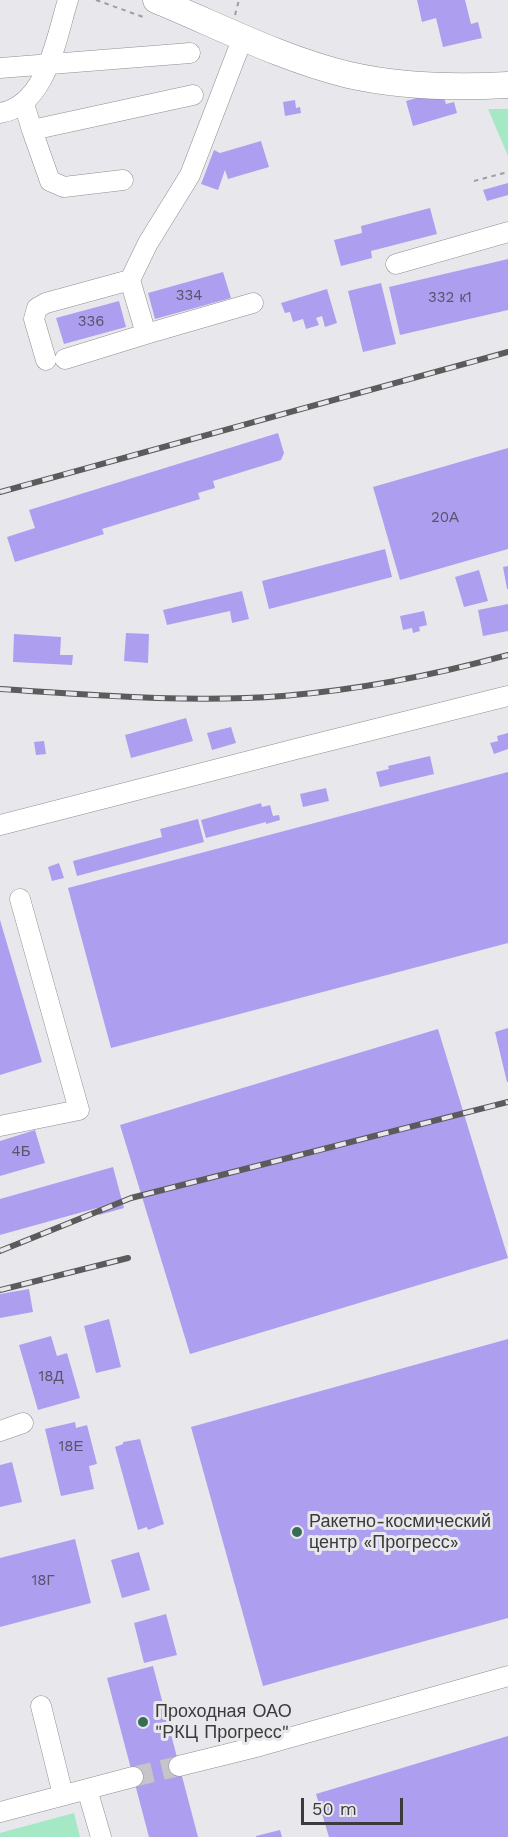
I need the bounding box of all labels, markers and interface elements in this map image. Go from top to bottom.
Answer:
house number: 334 [176,287,202,305]
house number: 332 к1 [428,289,472,307]
house number: 336 [78,313,104,331]
house number: 20А [431,509,459,527]
house number: 4Б [11,1143,31,1161]
house number: 18Д [38,1368,64,1386]
house number: 18Е [58,1438,84,1456]
place label: Ракетно-космический центр «Прогресс» [309,1511,491,1553]
marker: Ракетно-космический центр «Прогресс» [290,1525,304,1539]
house number: 18Г [31,1572,55,1590]
place label: Проходная ОАО "РКЦ Прогресс" [155,1701,292,1744]
marker: Проходная ОАО "РКЦ Прогресс" [136,1715,150,1729]
scale bar [304,1786,406,1824]
text: 50 m [312,1798,357,1819]

